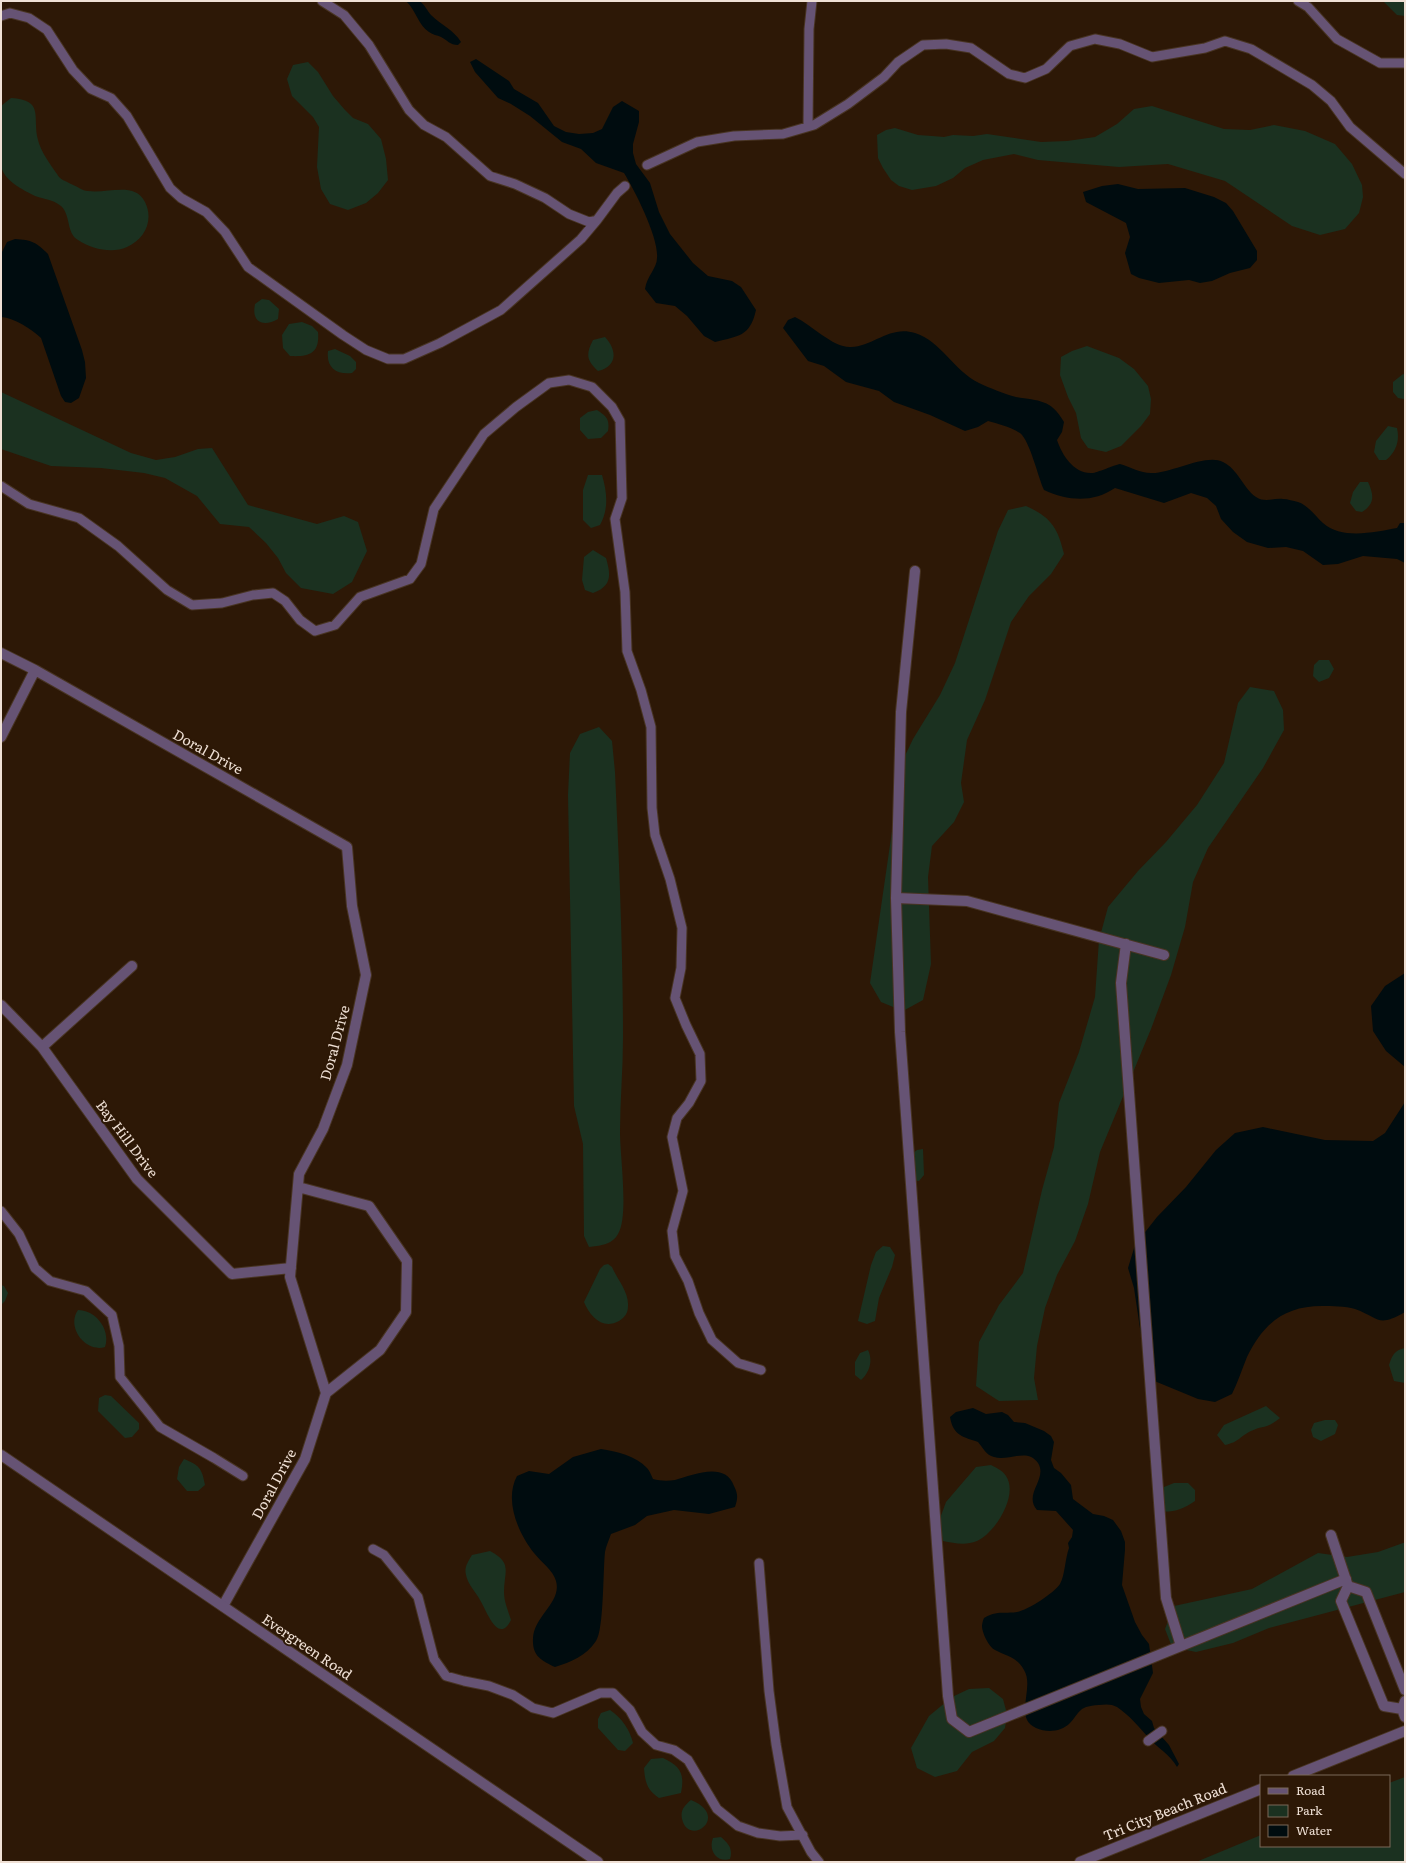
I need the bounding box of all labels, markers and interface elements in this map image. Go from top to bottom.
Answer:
street label: Doral Drive [170,724,247,779]
street label: Doral Drive [314,1003,354,1083]
street label: Bay Hill Drive [92,1096,164,1181]
street label: Doral Drive [246,1445,300,1522]
street label: Evergreen Road [258,1609,357,1684]
legend [1260,1775,1390,1847]
street label: Tri City Beach Road [1100,1777,1230,1845]
text: Road [1296,1781,1326,1799]
text: Park [1296,1801,1323,1819]
text: Water [1296,1821,1332,1839]

